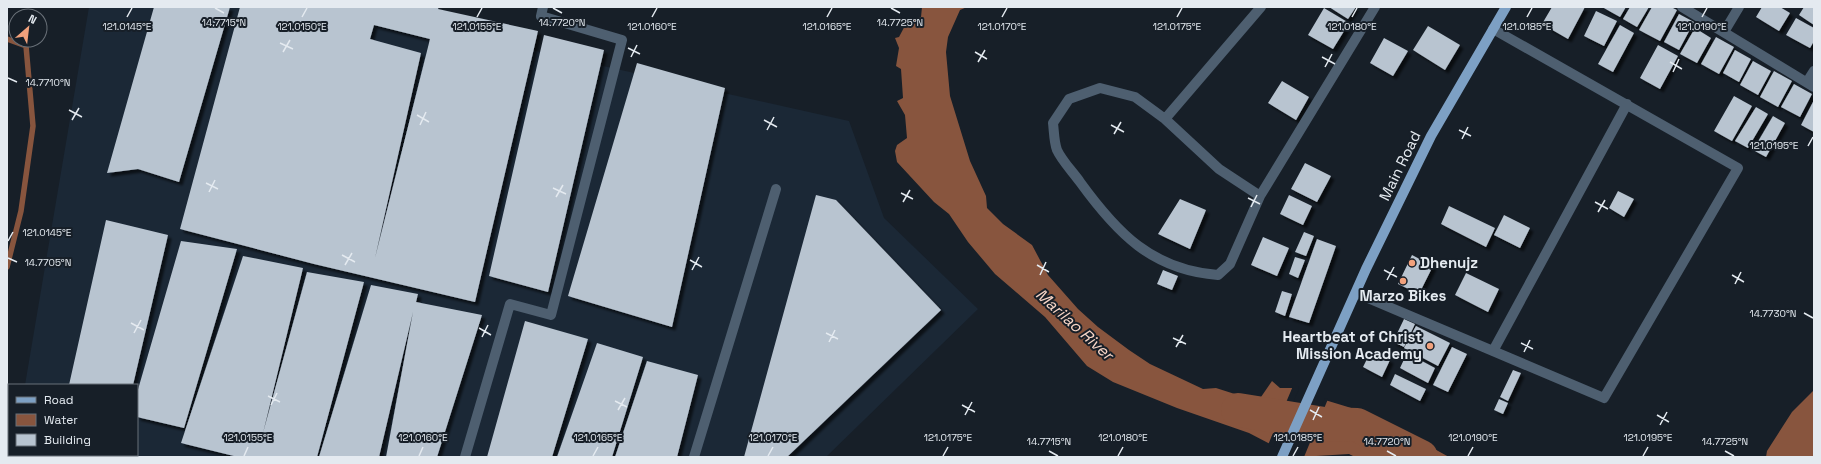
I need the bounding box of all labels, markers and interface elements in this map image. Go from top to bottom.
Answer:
north arrow [8,8,48,48]
text: N [26,11,39,27]
text: 14.7715°N [202,16,246,29]
text: 14.7720°N [539,16,585,29]
text: 14.7725°N [877,16,923,29]
text: 121.0145°E [102,20,152,33]
text: 121.0150°E [277,20,327,33]
text: 121.0155°E [453,20,502,33]
text: 121.0160°E [627,20,677,33]
text: 121.0165°E [803,20,852,33]
text: 121.0170°E [978,20,1027,33]
text: 121.0175°E [1153,20,1202,33]
text: 121.0180°E [1327,20,1377,33]
text: 121.0185°E [1502,20,1552,33]
text: 121.0190°E [1677,20,1727,33]
text: 14.7710°N [26,76,70,89]
street label: Main Road [1375,128,1425,204]
text: 121.0195°E [1750,139,1799,152]
text: 121.0145°E [22,226,72,239]
place label: Dhenujz [1420,253,1478,272]
text: 14.7705°N [25,256,71,269]
marker: Dhenujz [1407,258,1417,268]
marker: Marzo Bikes [1398,276,1408,286]
water label: Marilao River [1031,284,1119,366]
place label: Marzo Bikes [1360,286,1447,305]
text: 14.7730°N [1750,307,1796,320]
place label: Heartbeat of Christ Mission Academy [1282,327,1422,363]
marker: Heartbeat of Christ Mission Academy [1425,341,1435,351]
legend [8,384,138,456]
text: Road [44,392,73,408]
text: Water [44,412,78,428]
text: 121.0155°E [224,431,273,444]
text: 121.0160°E [398,431,448,444]
text: 121.0165°E [574,431,623,444]
text: 121.0170°E [749,431,798,444]
text: 121.0175°E [924,431,973,444]
text: 121.0180°E [1098,431,1148,444]
text: 121.0185°E [1273,431,1323,444]
text: 121.0190°E [1448,431,1498,444]
text: 121.0195°E [1624,431,1673,444]
text: Building [44,432,91,448]
text: 14.7715°N [1027,435,1071,448]
text: 14.7720°N [1364,435,1410,448]
text: 14.7725°N [1702,435,1748,448]

